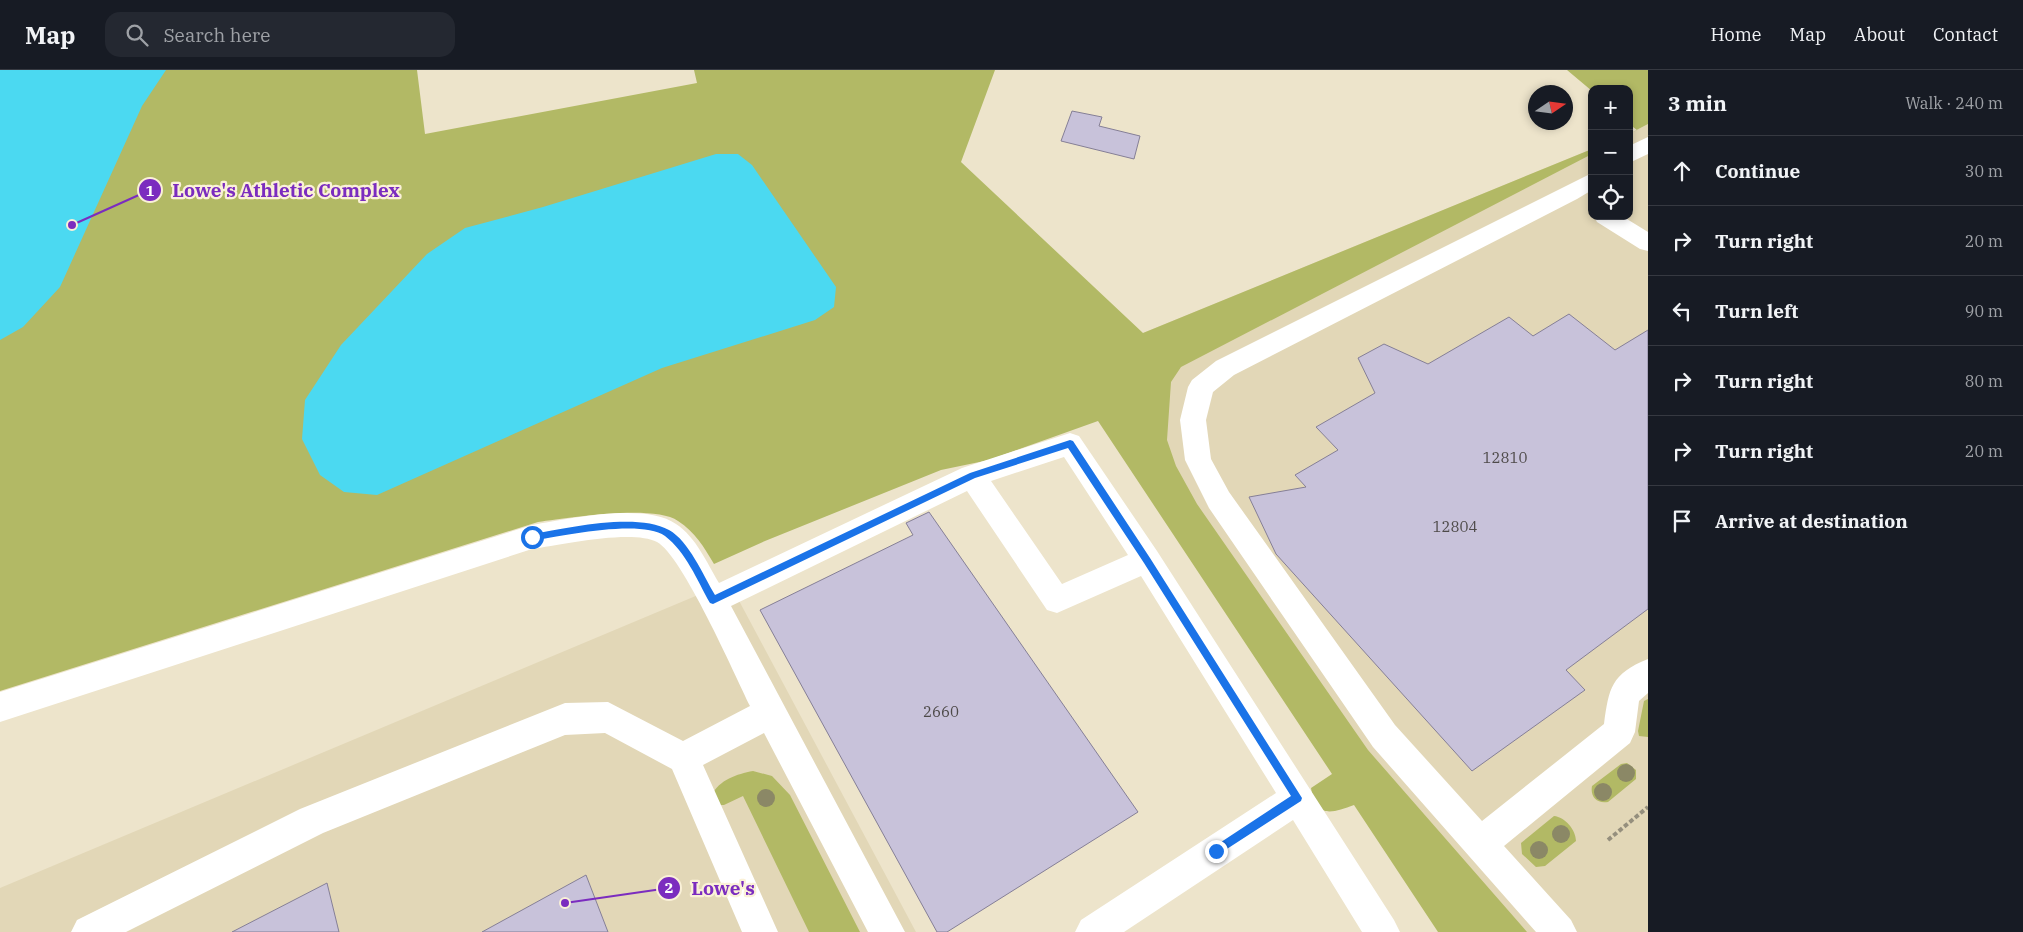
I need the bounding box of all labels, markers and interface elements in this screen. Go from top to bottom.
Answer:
search box [105,12,455,57]
text: Map [25,19,75,51]
icon: search [123,21,151,49]
text: Search here [163,23,270,47]
text: Home [1710,23,1762,46]
text: Map [1790,23,1826,46]
text: About [1854,23,1905,46]
text: Contact [1933,23,1998,46]
north arrow [1528,85,1573,130]
map controls [1588,85,1633,220]
button: + [1588,85,1633,130]
text: 3 min [1668,89,1727,117]
text: Walk · 240 m [1905,93,2003,113]
button: − [1588,130,1633,175]
icon: ahead [1668,157,1696,185]
text: Continue [1715,159,1800,183]
text: 30 m [1965,161,2003,181]
callout: Lowe's Athletic Complex [137,173,410,207]
button: locate [1588,175,1633,220]
text: Lowe's Athletic Complex [172,178,400,202]
text: 1 [145,181,155,200]
icon: right [1668,227,1696,255]
text: Turn right [1715,229,1813,253]
text: 20 m [1965,231,2003,251]
icon: left [1668,297,1696,325]
text: Turn left [1715,299,1798,323]
text: 90 m [1965,301,2003,321]
icon: right [1668,367,1696,395]
text: Turn right [1715,369,1813,393]
text: 80 m [1965,371,2003,391]
icon: right [1668,437,1696,465]
text: Turn right [1715,439,1813,463]
text: 20 m [1965,441,2003,461]
house number: 12810 [1482,448,1528,467]
icon: arrive [1668,507,1696,535]
text: Arrive at destination [1715,509,1908,533]
house number: 12804 [1432,517,1478,536]
route start [521,526,544,549]
house number: 2660 [923,702,959,721]
route end [1205,840,1228,863]
callout: Lowe's [657,871,765,905]
text: Lowe's [691,876,755,900]
text: 2 [664,878,674,897]

